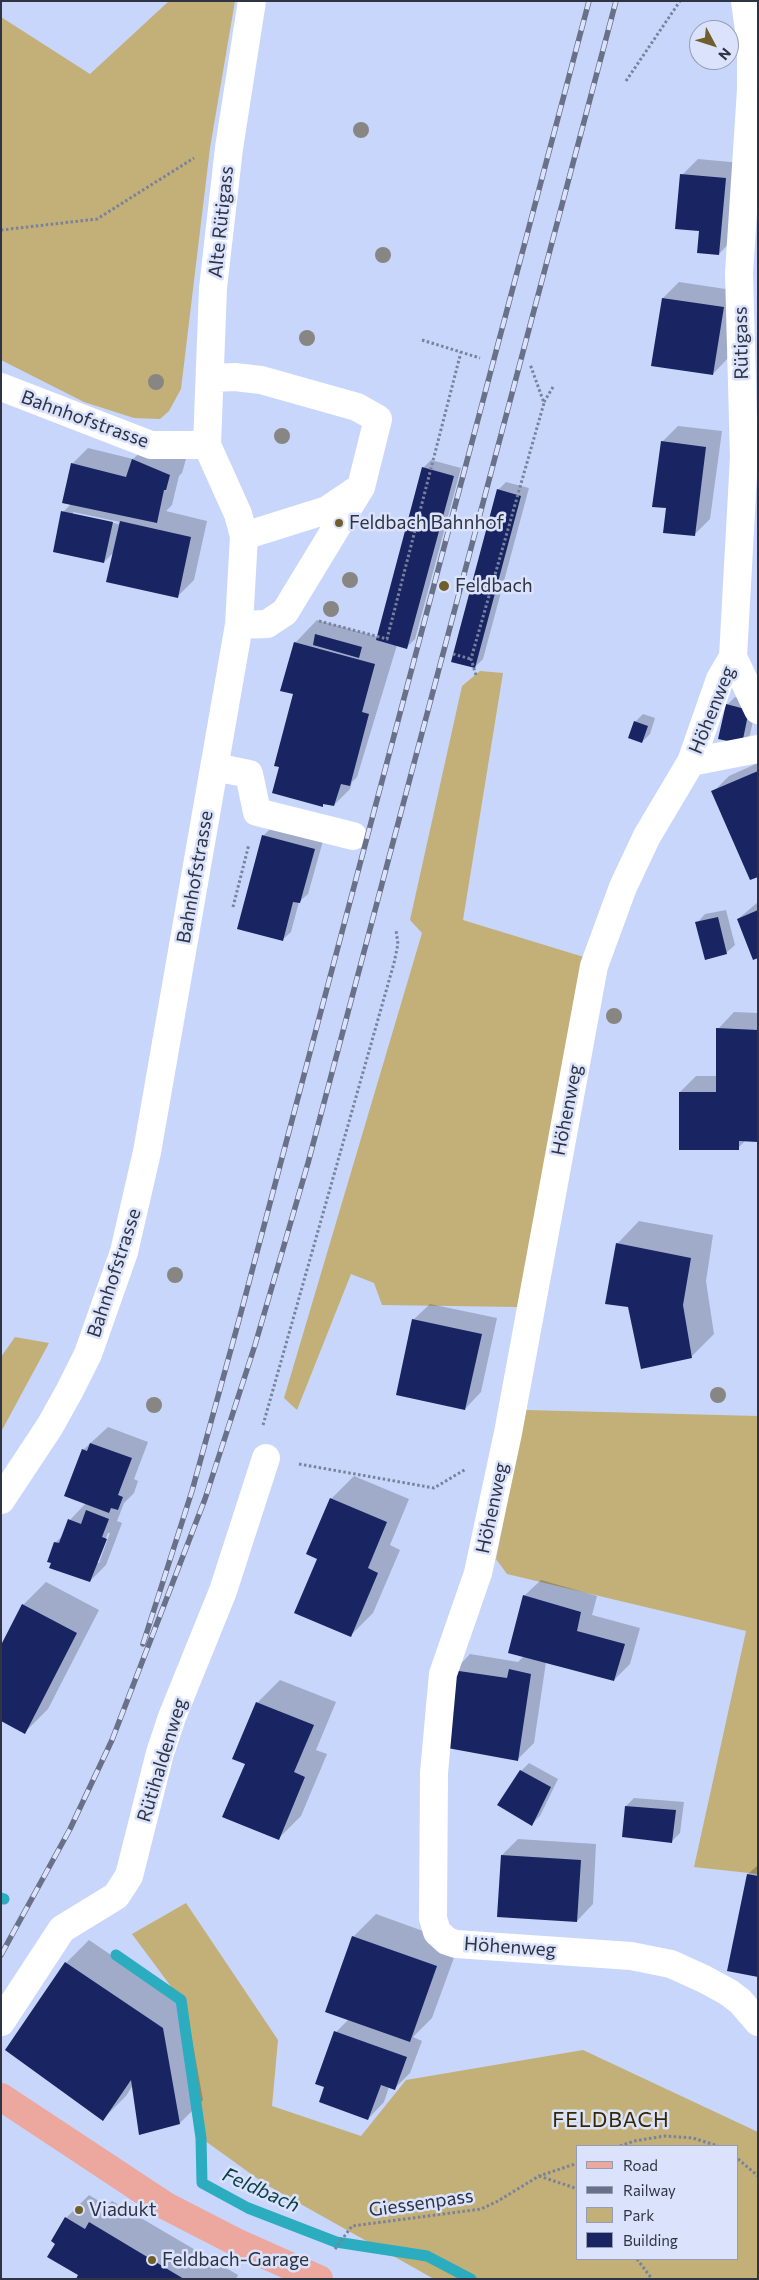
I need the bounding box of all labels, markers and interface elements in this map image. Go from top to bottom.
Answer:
north arrow [689,20,739,70]
text: N [715,45,735,64]
street label: Alte Rütigass [204,165,238,279]
street label: Rütigass [729,306,753,380]
street label: Bahnhofstrasse [18,385,152,453]
place label: Feldbach Bahnhof [349,512,504,534]
marker: Feldbach Bahnhof [333,517,345,529]
place label: Feldbach [455,575,533,597]
marker: Feldbach [437,579,451,593]
street label: Höhenweg [684,663,740,757]
street label: Bahnhofstrasse [172,809,218,945]
street label: Höhenweg [547,1062,587,1158]
street label: Bahnhofstrasse [82,1206,146,1340]
street label: Höhenweg [471,1460,513,1556]
street label: Rütihaldenweg [132,1695,192,1825]
street label: Höhenweg [463,1932,557,1962]
district label: FELDBACH [551,2107,671,2133]
legend [576,2145,739,2260]
text: Road [623,2156,658,2174]
water label: Feldbach [219,2162,303,2218]
text: Railway [623,2181,676,2199]
street label: Giessenpass [367,2184,475,2222]
place label: Viadukt [89,2199,157,2221]
marker: Viadukt [73,2204,85,2216]
text: Park [623,2206,654,2224]
text: Building [623,2231,678,2249]
place label: Feldbach-Garage [162,2249,309,2271]
marker: Feldbach-Garage [146,2254,158,2266]

